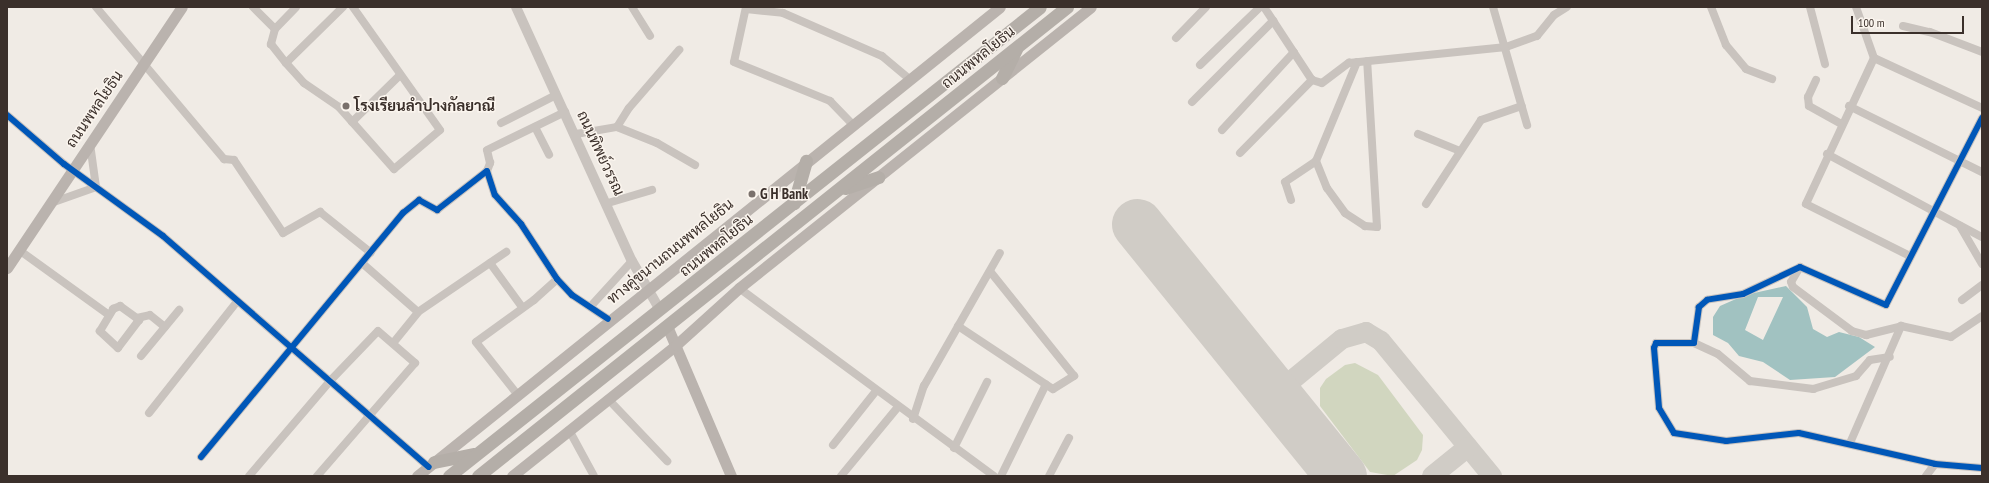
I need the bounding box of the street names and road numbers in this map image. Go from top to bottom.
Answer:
street label: ถนนพหลโยธิน [938,22,1018,92]
street label: ถนนพหลโยธิน [62,67,126,151]
street label: ถนนทิพย์วรรณ [573,108,629,198]
street label: ทางคู่ขนานถนนพหลโยธิน [603,195,737,307]
street label: ถนนพหลโยธิน [676,210,756,280]

